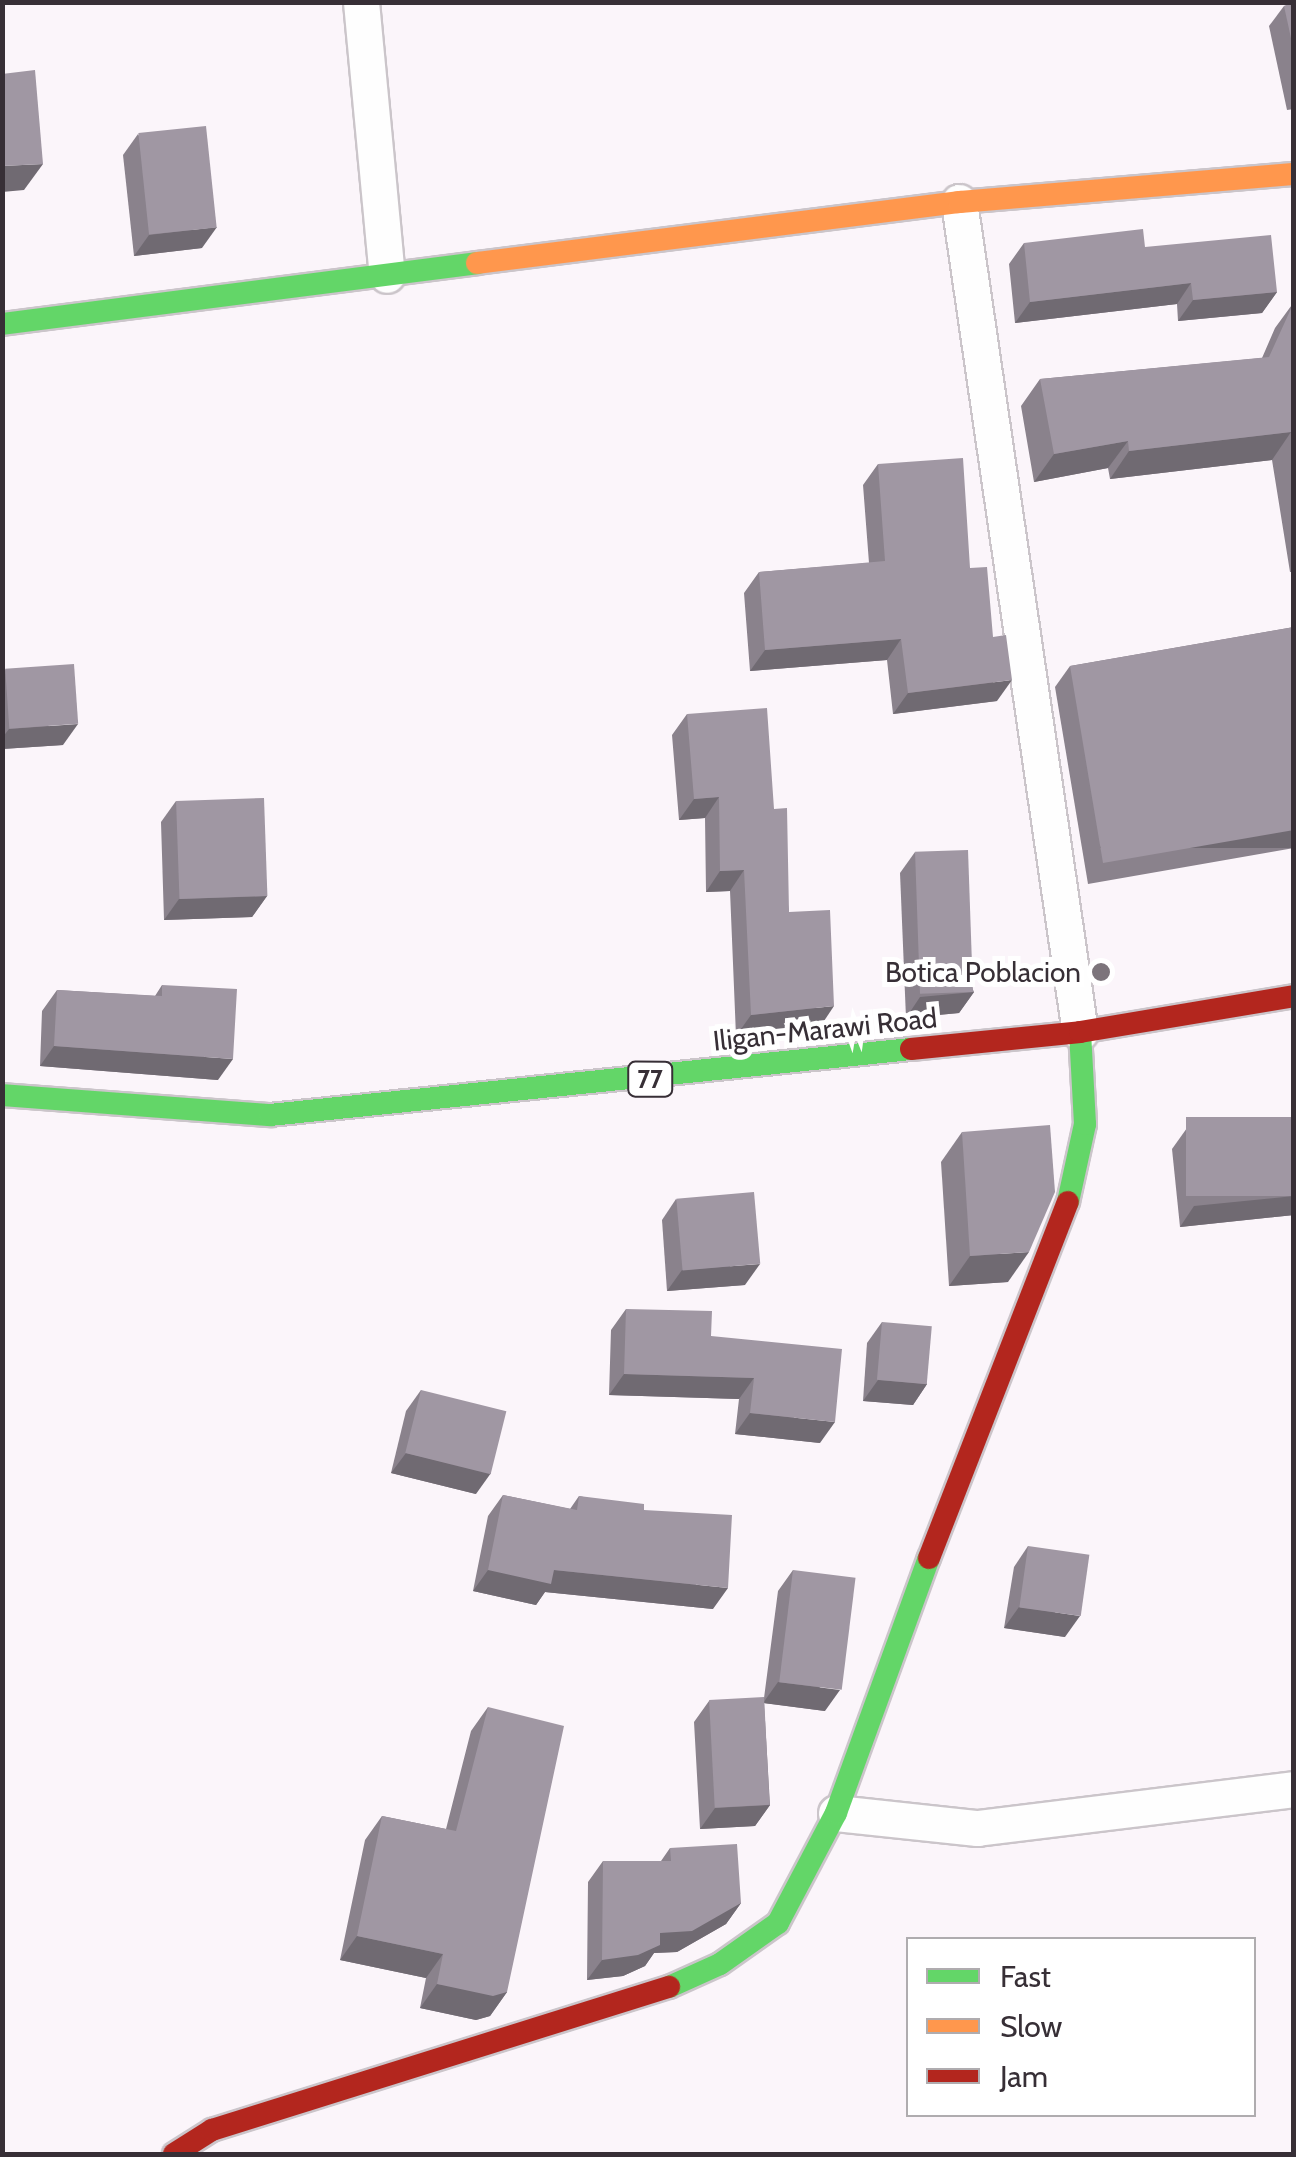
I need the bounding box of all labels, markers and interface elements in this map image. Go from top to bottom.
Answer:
place label: Botica Poblacion [885,955,1081,989]
marker: Botica Poblacion [1090,961,1112,983]
street label: Iligan-Marawi Road [711,1001,939,1057]
road number: 77 [625,1059,675,1099]
legend [906,1937,1256,2117]
text: Fast [1000,1958,1051,1995]
text: Slow [1000,2008,1062,2045]
text: Jam [1000,2058,1048,2095]

